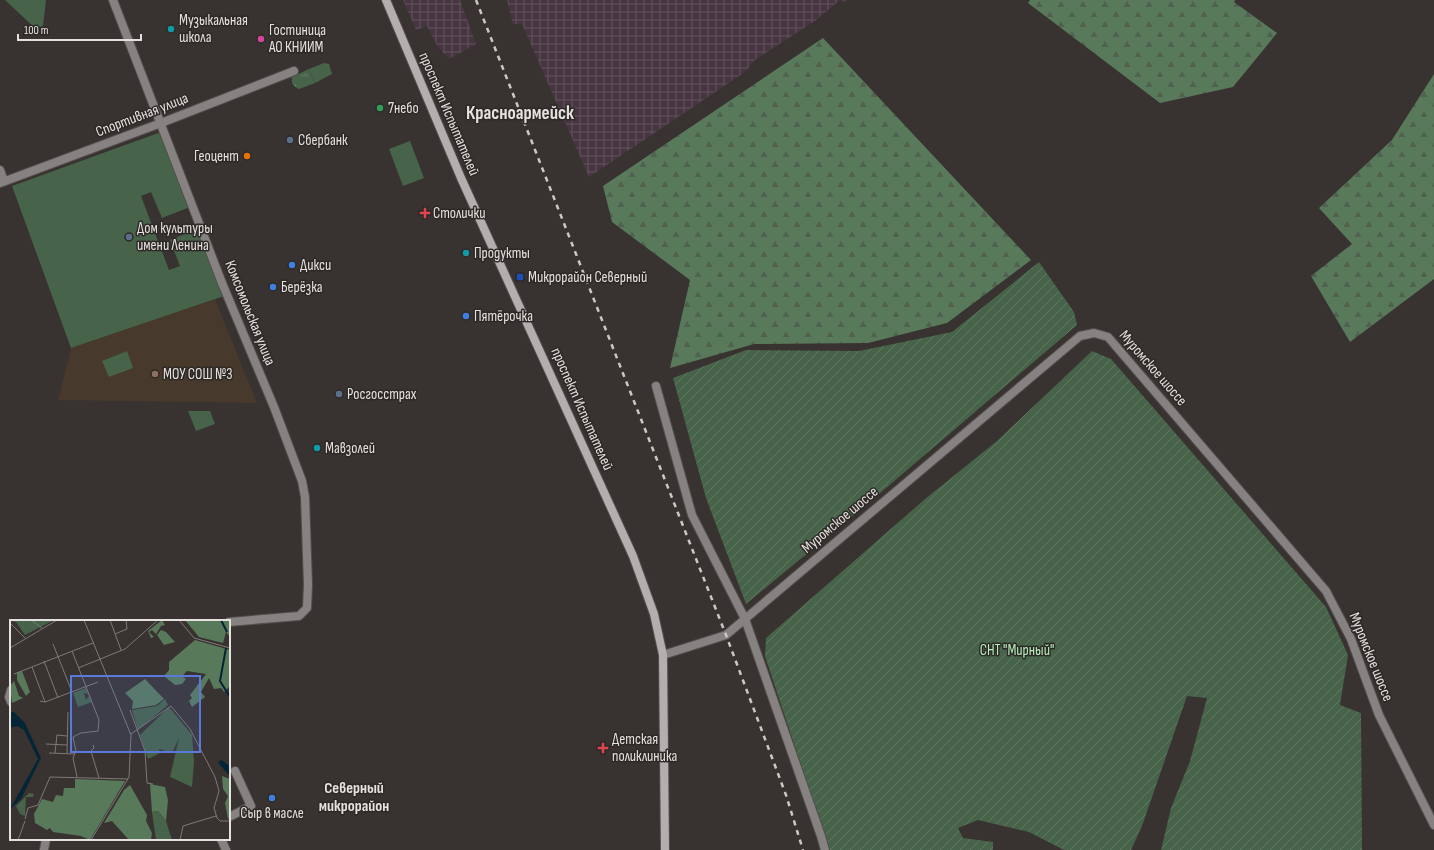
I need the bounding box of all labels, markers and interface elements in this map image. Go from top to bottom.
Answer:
place label: Музыкальная школа [179,11,248,47]
scale bar [18,16,141,42]
place label: Гостиница АО КНИИМ [268,21,326,57]
text: 100 m [24,23,49,38]
marker: Музыкальная школа [166,24,176,34]
marker: Гостиница АО КНИИМ [256,34,266,44]
street label: проспект Испытателей [414,50,484,178]
street label: Спортивная улица [93,89,191,141]
place label: 7небо [388,99,419,118]
district label: Красноармейск [466,102,574,125]
marker: 7небо [375,103,385,113]
place label: Сбербанк [298,131,348,150]
marker: Сбербанк [285,135,295,145]
place label: Геоцент [194,147,239,166]
marker: Геоцент [242,151,252,161]
place label: Столички [433,204,486,223]
marker: Столички [420,208,430,218]
place label: Дом культуры имени Ленина [137,219,213,255]
marker: Дом культуры имени Ленина [124,232,134,242]
place label: Продукты [474,244,530,263]
marker: Продукты [461,248,471,258]
place label: Дикси [300,256,331,275]
street label: Комсомольская улица [220,258,280,369]
marker: Дикси [287,260,297,270]
place label: Микрорайон Северный [528,268,647,287]
marker: Микрорайон Северный [515,272,525,282]
place label: Берёзка [281,278,323,297]
marker: Берёзка [268,282,278,292]
place label: Пятёрочка [474,307,533,326]
marker: Пятёрочка [461,311,471,321]
street label: Муромское шоссе [1115,326,1191,410]
street label: проспект Испытателей [546,345,618,473]
place label: МОУ СОШ №3 [163,365,233,384]
marker: МОУ СОШ №3 [150,369,160,379]
place label: Росгосстрах [347,385,417,404]
marker: Росгосстрах [334,389,344,399]
place label: Мавзолей [325,439,375,458]
marker: Мавзолей [312,443,322,453]
street label: Муромское шоссе [798,482,882,558]
street label: Муромское шоссе [1345,610,1397,704]
inset map [10,620,230,840]
park label: СНТ "Мирный" [980,641,1054,660]
place label: Детская поликлиника [612,730,677,766]
marker: Детская поликлиника [597,742,609,754]
district label: Северный микрорайон [319,779,389,816]
marker: Сыр в масле [267,793,277,803]
place label: Сыр в масле [240,804,304,823]

